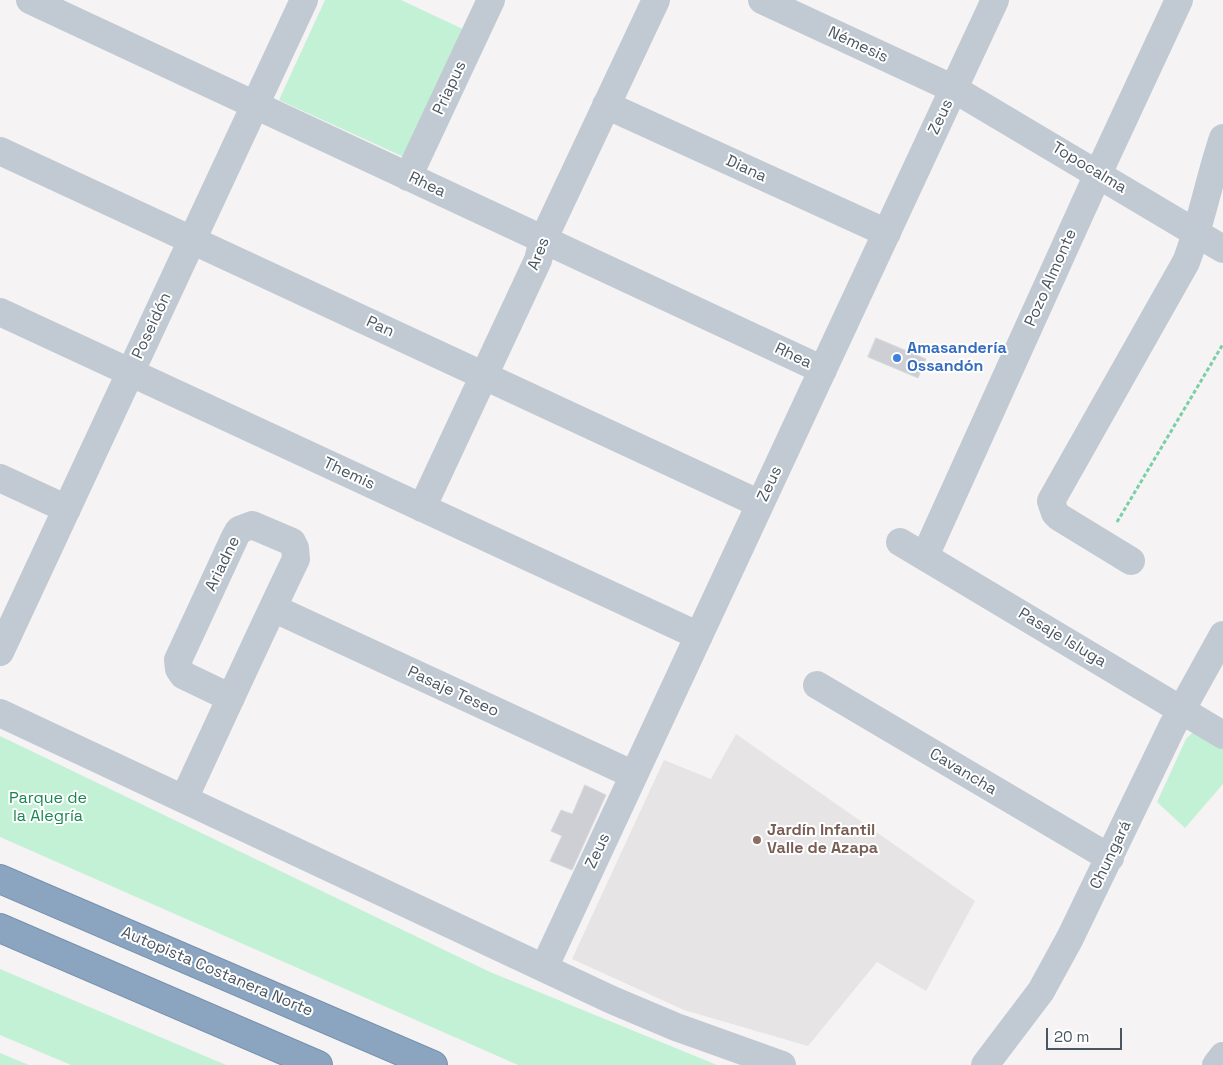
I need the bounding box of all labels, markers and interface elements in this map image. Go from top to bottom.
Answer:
street label: Némesis [825,23,891,67]
street label: Priapus [429,58,471,118]
street label: Zeus [925,96,957,138]
street label: Topocalma [1048,138,1130,198]
street label: Diana [723,151,769,187]
street label: Rhea [405,168,449,202]
street label: Pozo Almonte [1021,226,1081,330]
street label: Ares [524,235,554,273]
street label: Poseidón [128,290,176,362]
street label: Pan [363,312,397,342]
street label: Rhea [771,339,815,373]
place label: Amasandería Ossandón [907,339,1007,377]
marker: Amasandería Ossandón [891,352,903,364]
street label: Themis [320,454,378,494]
street label: Zeus [754,463,786,505]
street label: Ariadne [202,533,244,595]
street label: Pasaje Isluga [1015,604,1109,672]
street label: Pasaje Teseo [404,662,502,722]
street label: Cavancha [926,744,1000,800]
park label: Parque de la Alegría [9,789,87,827]
street label: Chungará [1086,818,1136,892]
place label: Jardín Infantil Valle de Azapa [767,821,878,859]
street label: Zeus [582,830,614,872]
marker: Jardín Infantil Valle de Azapa [751,834,763,846]
street label: Autopista Costanera Norte [118,923,316,1021]
scale bar [1048,1018,1124,1050]
text: 20 m [1054,1027,1089,1046]

